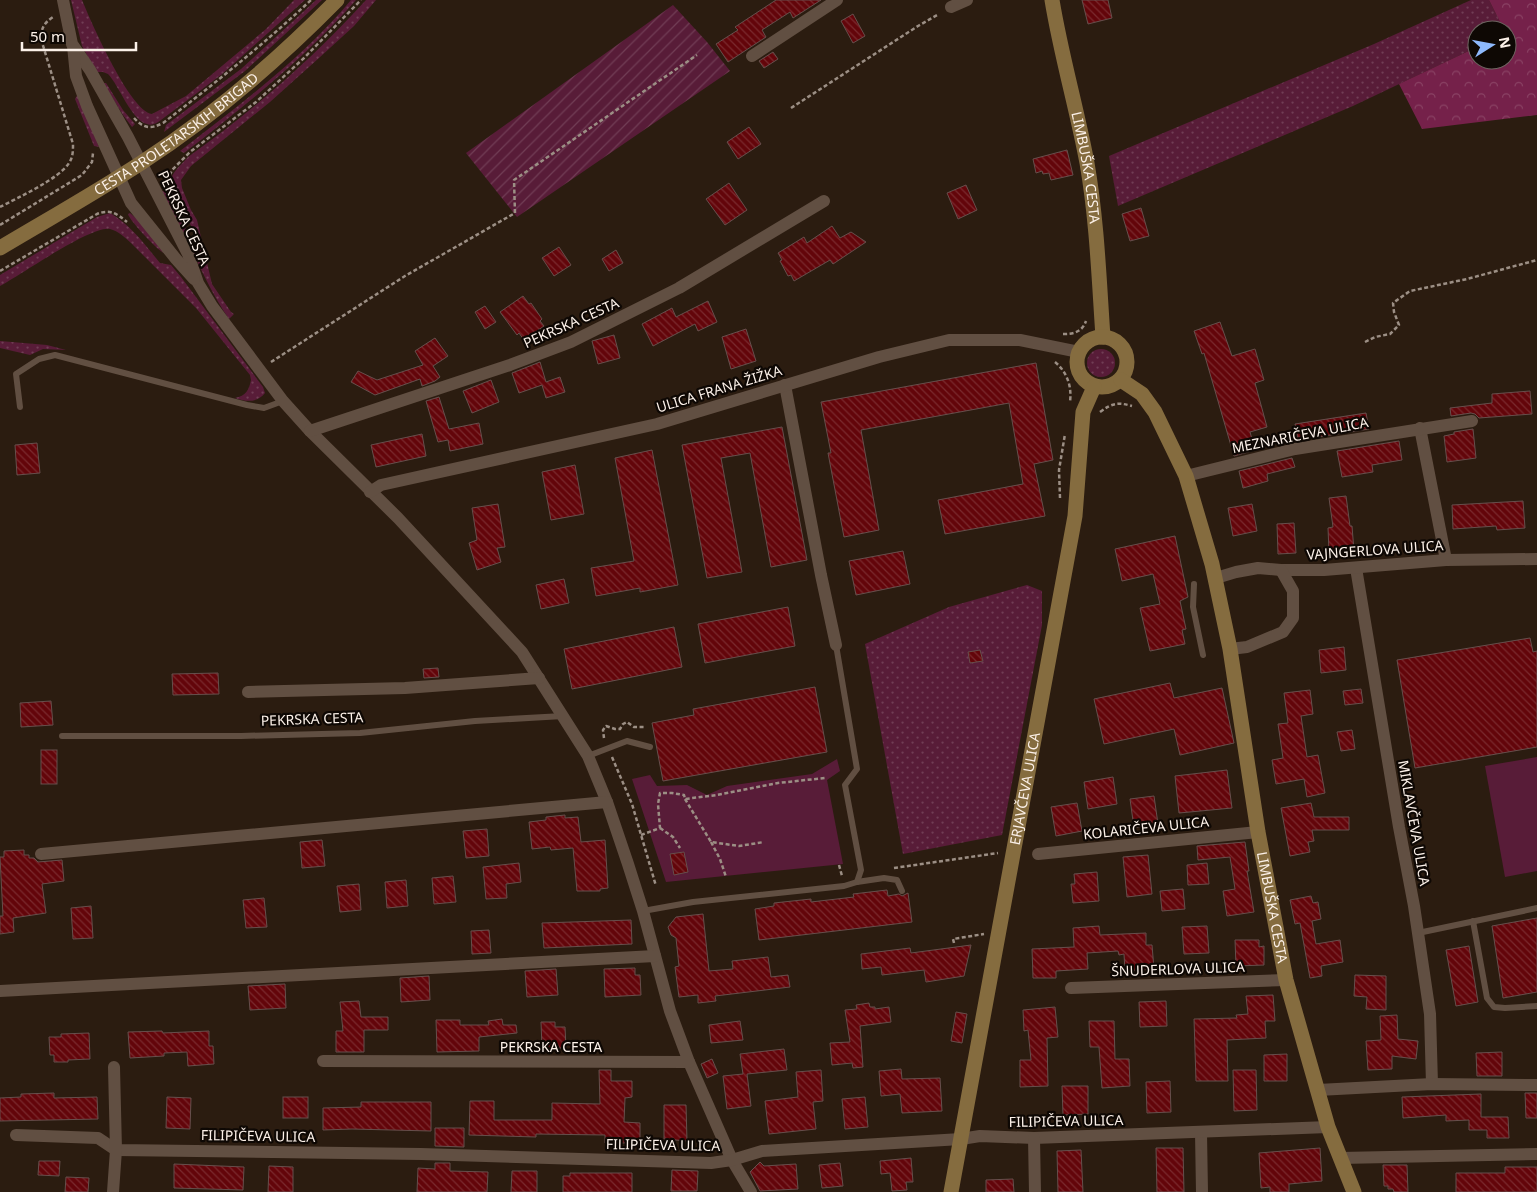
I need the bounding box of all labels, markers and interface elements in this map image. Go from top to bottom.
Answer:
scale bar [22,20,136,52]
north arrow [1467,20,1517,70]
text: 50 m [30,26,65,46]
text: N [1495,35,1516,50]
street label: CESTA PROLETARSKIH BRIGAD [90,68,262,199]
street label: LIMBUŠKA CESTA [1067,110,1105,224]
street label: PEKRSKA CESTA [154,167,215,268]
street label: PEKRSKA CESTA [520,293,622,352]
street label: ULICA FRANA ŽIŽKA [654,360,784,417]
street label: MEZNARIČEVA ULICA [1230,412,1370,457]
street label: VAJNGERLOVA ULICA [1306,535,1444,564]
street label: PEKRSKA CESTA [260,707,364,730]
street label: ERJAVČEVA ULICA [1005,731,1044,847]
street label: MIKLAVČEVA ULICA [1394,759,1435,887]
street label: KOLARIČEVA ULICA [1082,811,1210,844]
street label: LIMBUŠKA CESTA [1253,850,1293,965]
street label: ŠNUDERLOVA ULICA [1111,957,1245,980]
street label: PEKRSKA CESTA [500,1037,602,1056]
street label: FILIPIČEVA ULICA [1009,1110,1123,1131]
street label: FILIPIČEVA ULICA [201,1125,315,1146]
street label: FILIPIČEVA ULICA [606,1134,720,1155]

